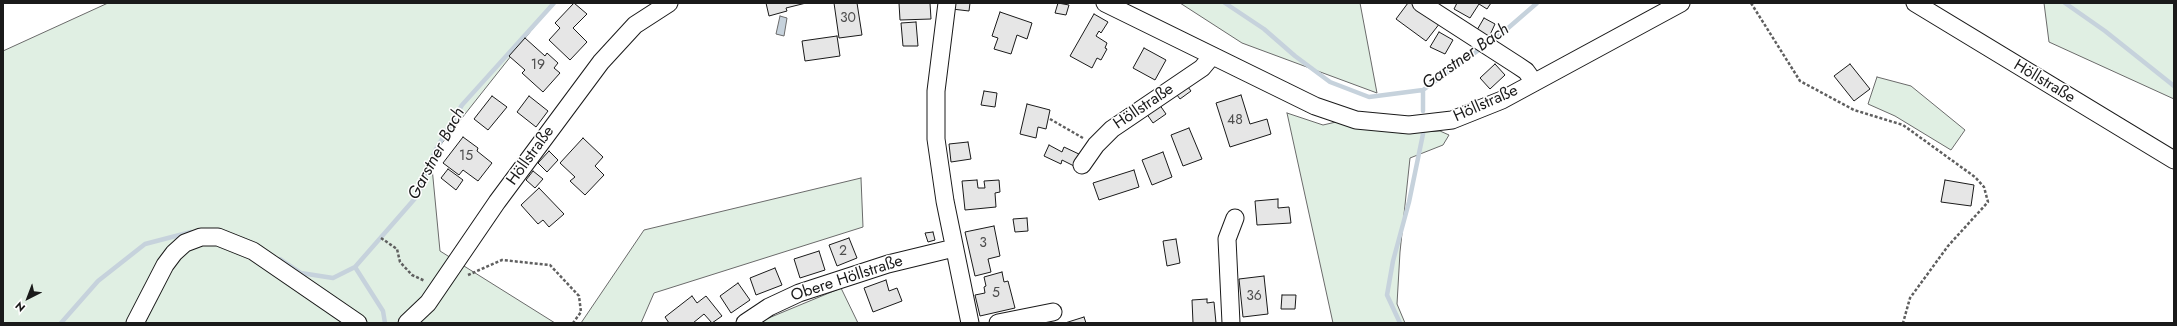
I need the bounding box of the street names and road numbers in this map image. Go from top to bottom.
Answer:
street label: Höllstraße [2010,56,2078,108]
street label: Höllstraße [1110,80,1178,134]
street label: Höllstraße [1451,81,1521,127]
street label: Höllstraße [503,123,559,189]
street label: Obere Höllstraße [789,252,905,306]

